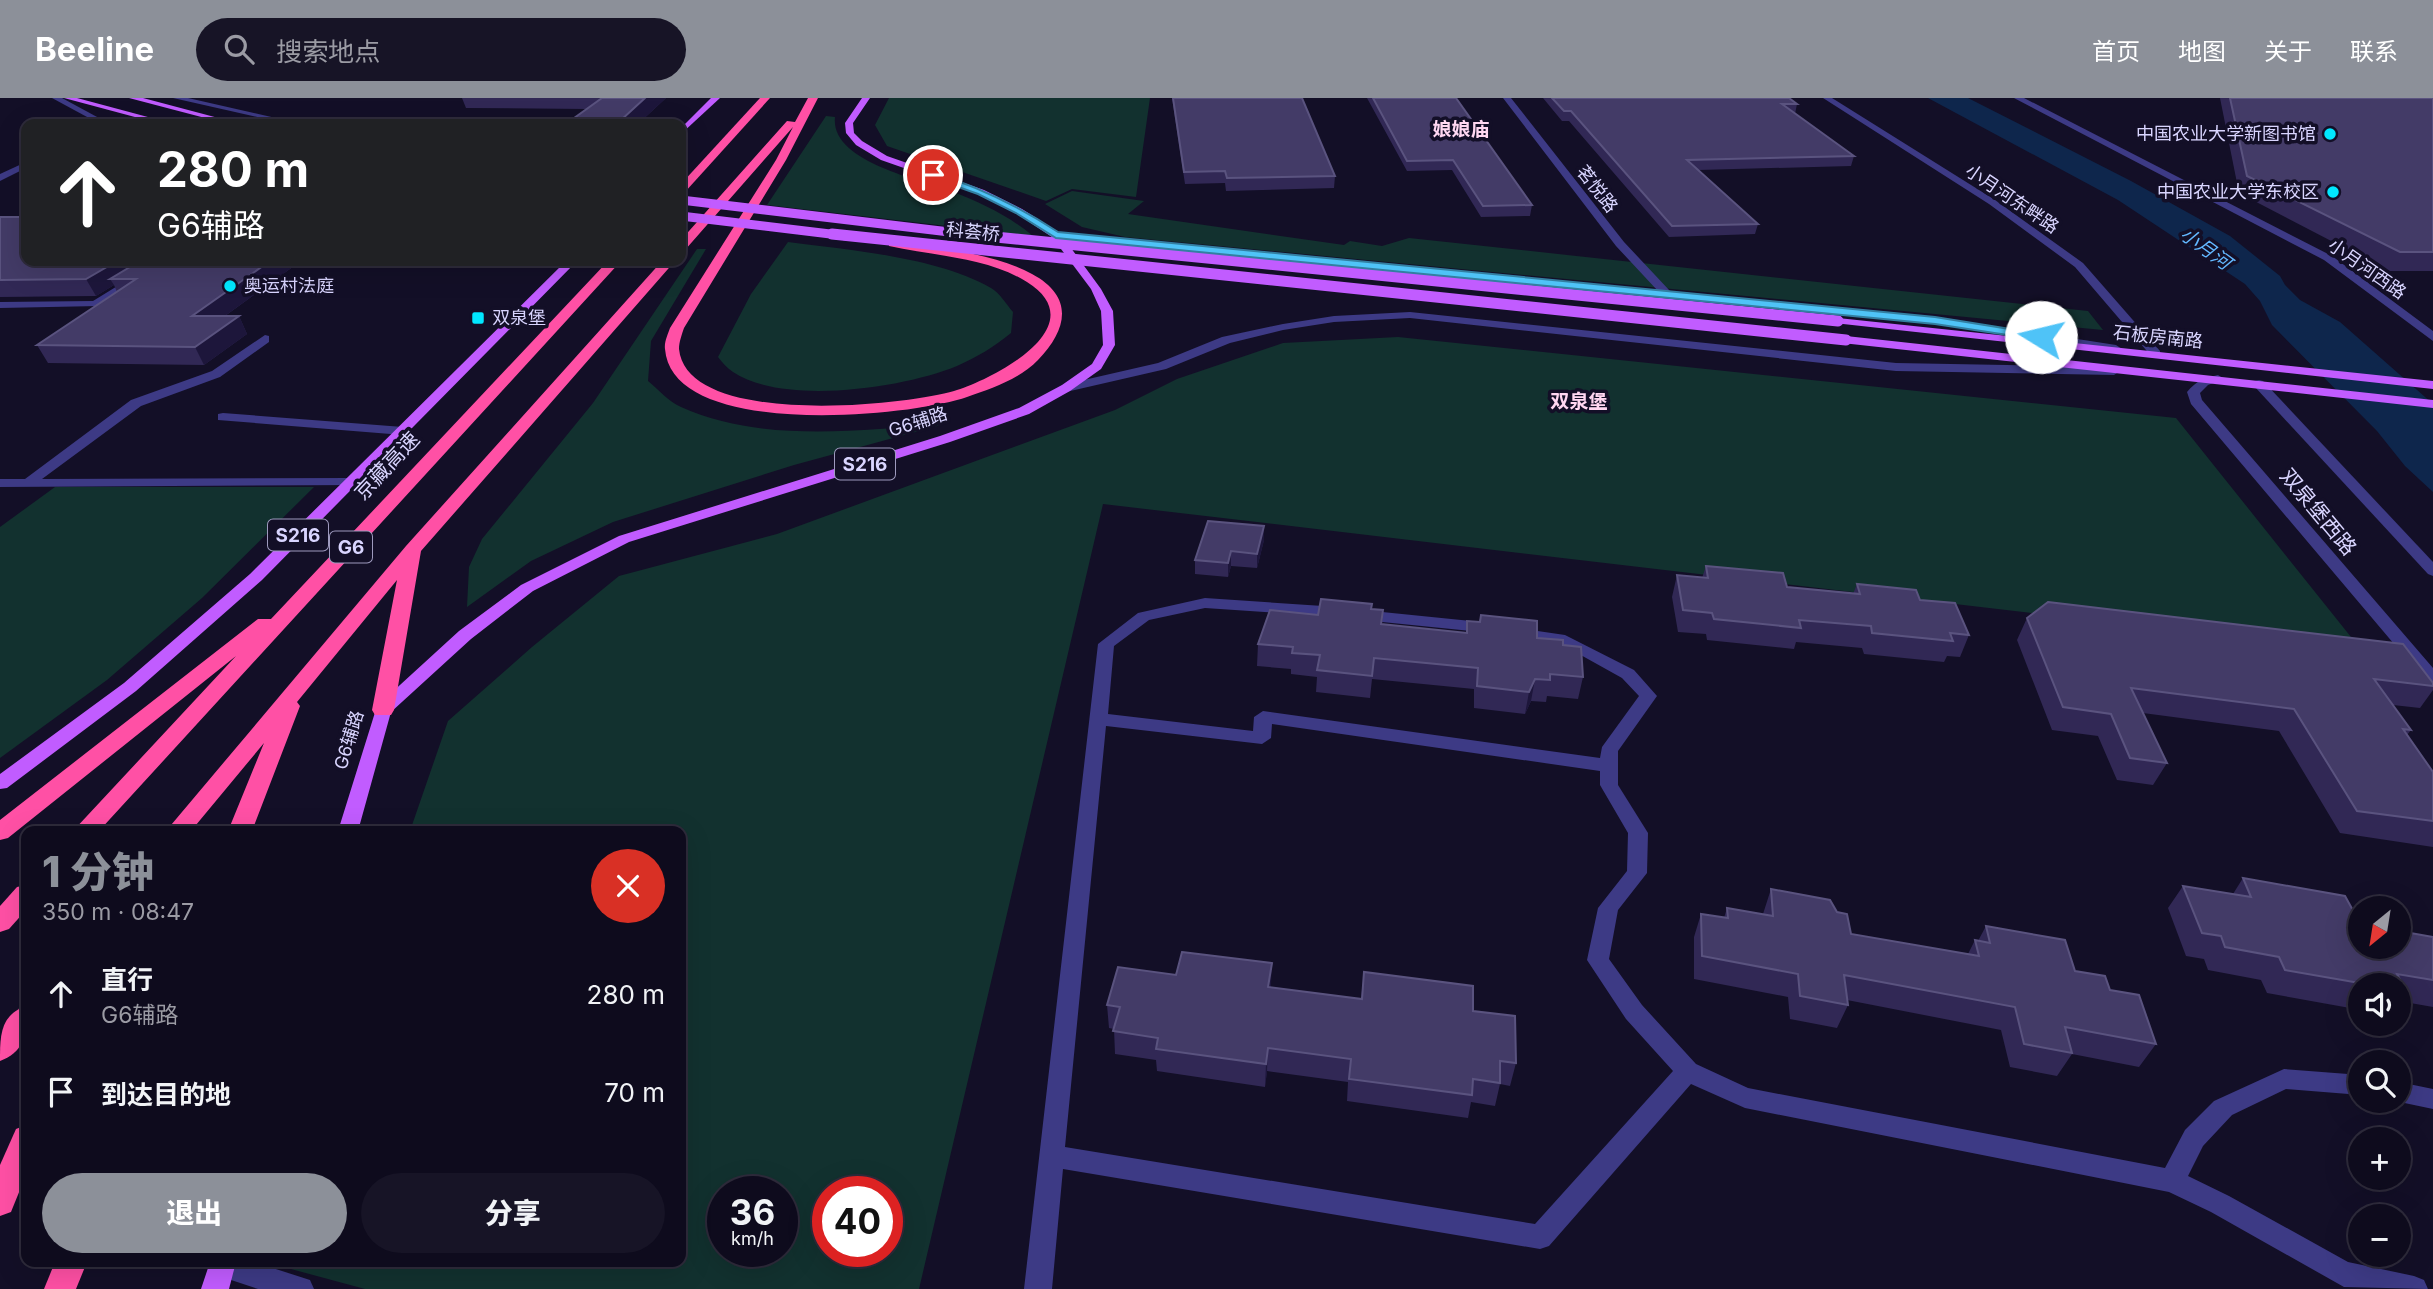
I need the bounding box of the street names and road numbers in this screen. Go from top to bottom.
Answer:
street label: 小月河东畔路 [1962,160,2063,237]
street label: 茗悦路 [1572,161,1622,216]
street label: 科荟桥 [945,218,1001,245]
street label: 小月河西路 [2324,234,2410,303]
street label: 石板房南路 [2112,321,2204,352]
street label: G6辅路 [886,402,950,441]
street label: 京藏高速 [349,426,424,505]
road number: S216 [835,448,895,480]
street label: 双泉堡西路 [2275,463,2362,560]
road number: S216 [268,520,328,550]
road number: G6 [330,531,372,562]
street label: G6辅路 [330,708,367,772]

